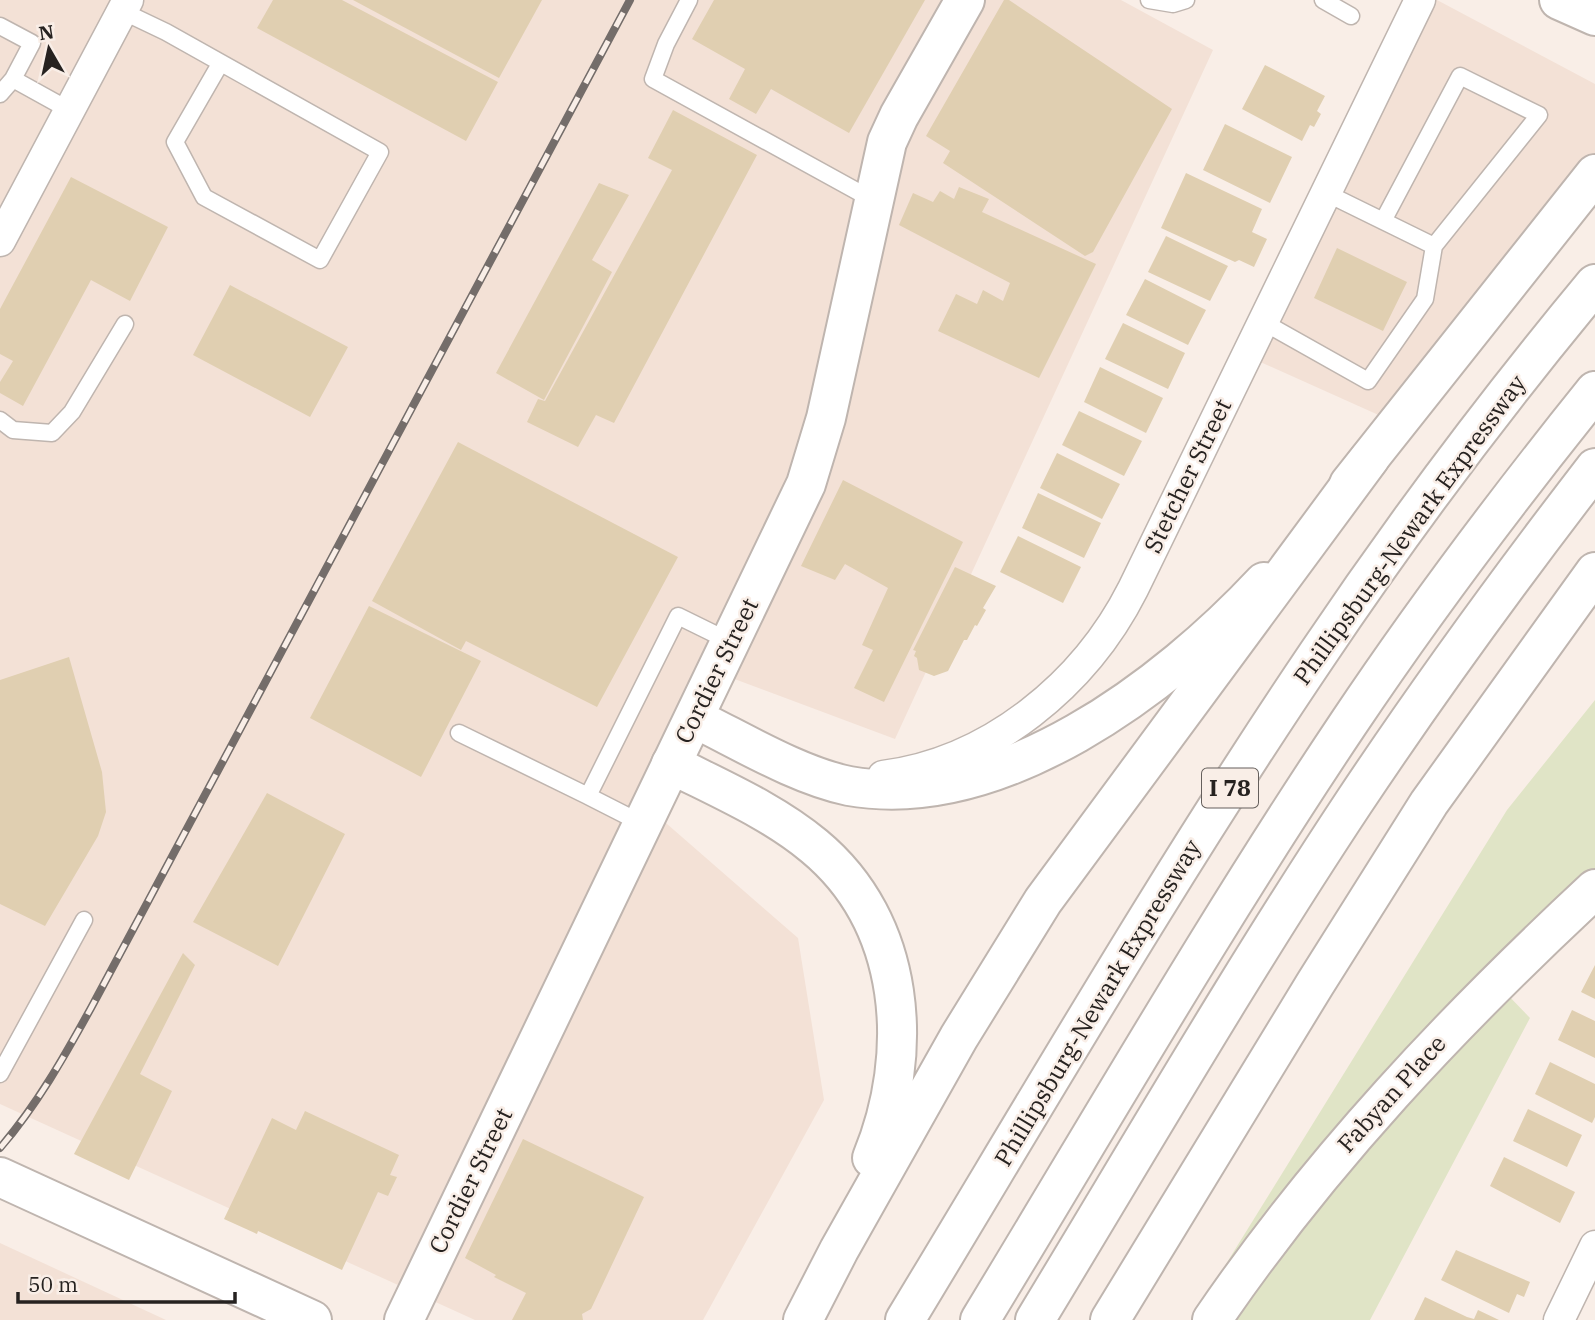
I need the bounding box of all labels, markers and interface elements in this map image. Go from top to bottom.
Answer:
north arrow [14,14,84,84]
text: N [37,19,56,45]
street label: Phillipsburg-Newark Expressway [1286,368,1533,691]
street label: Stetcher Street [1136,393,1238,558]
street label: Cordier Street [667,592,765,749]
road number: I 78 [1202,768,1258,808]
street label: Phillipsburg-Newark Expressway [987,833,1208,1172]
street label: Fabyan Place [1330,1028,1453,1159]
street label: Cordier Street [421,1102,519,1259]
scale bar [18,1260,234,1304]
text: 50 m [28,1270,78,1298]

